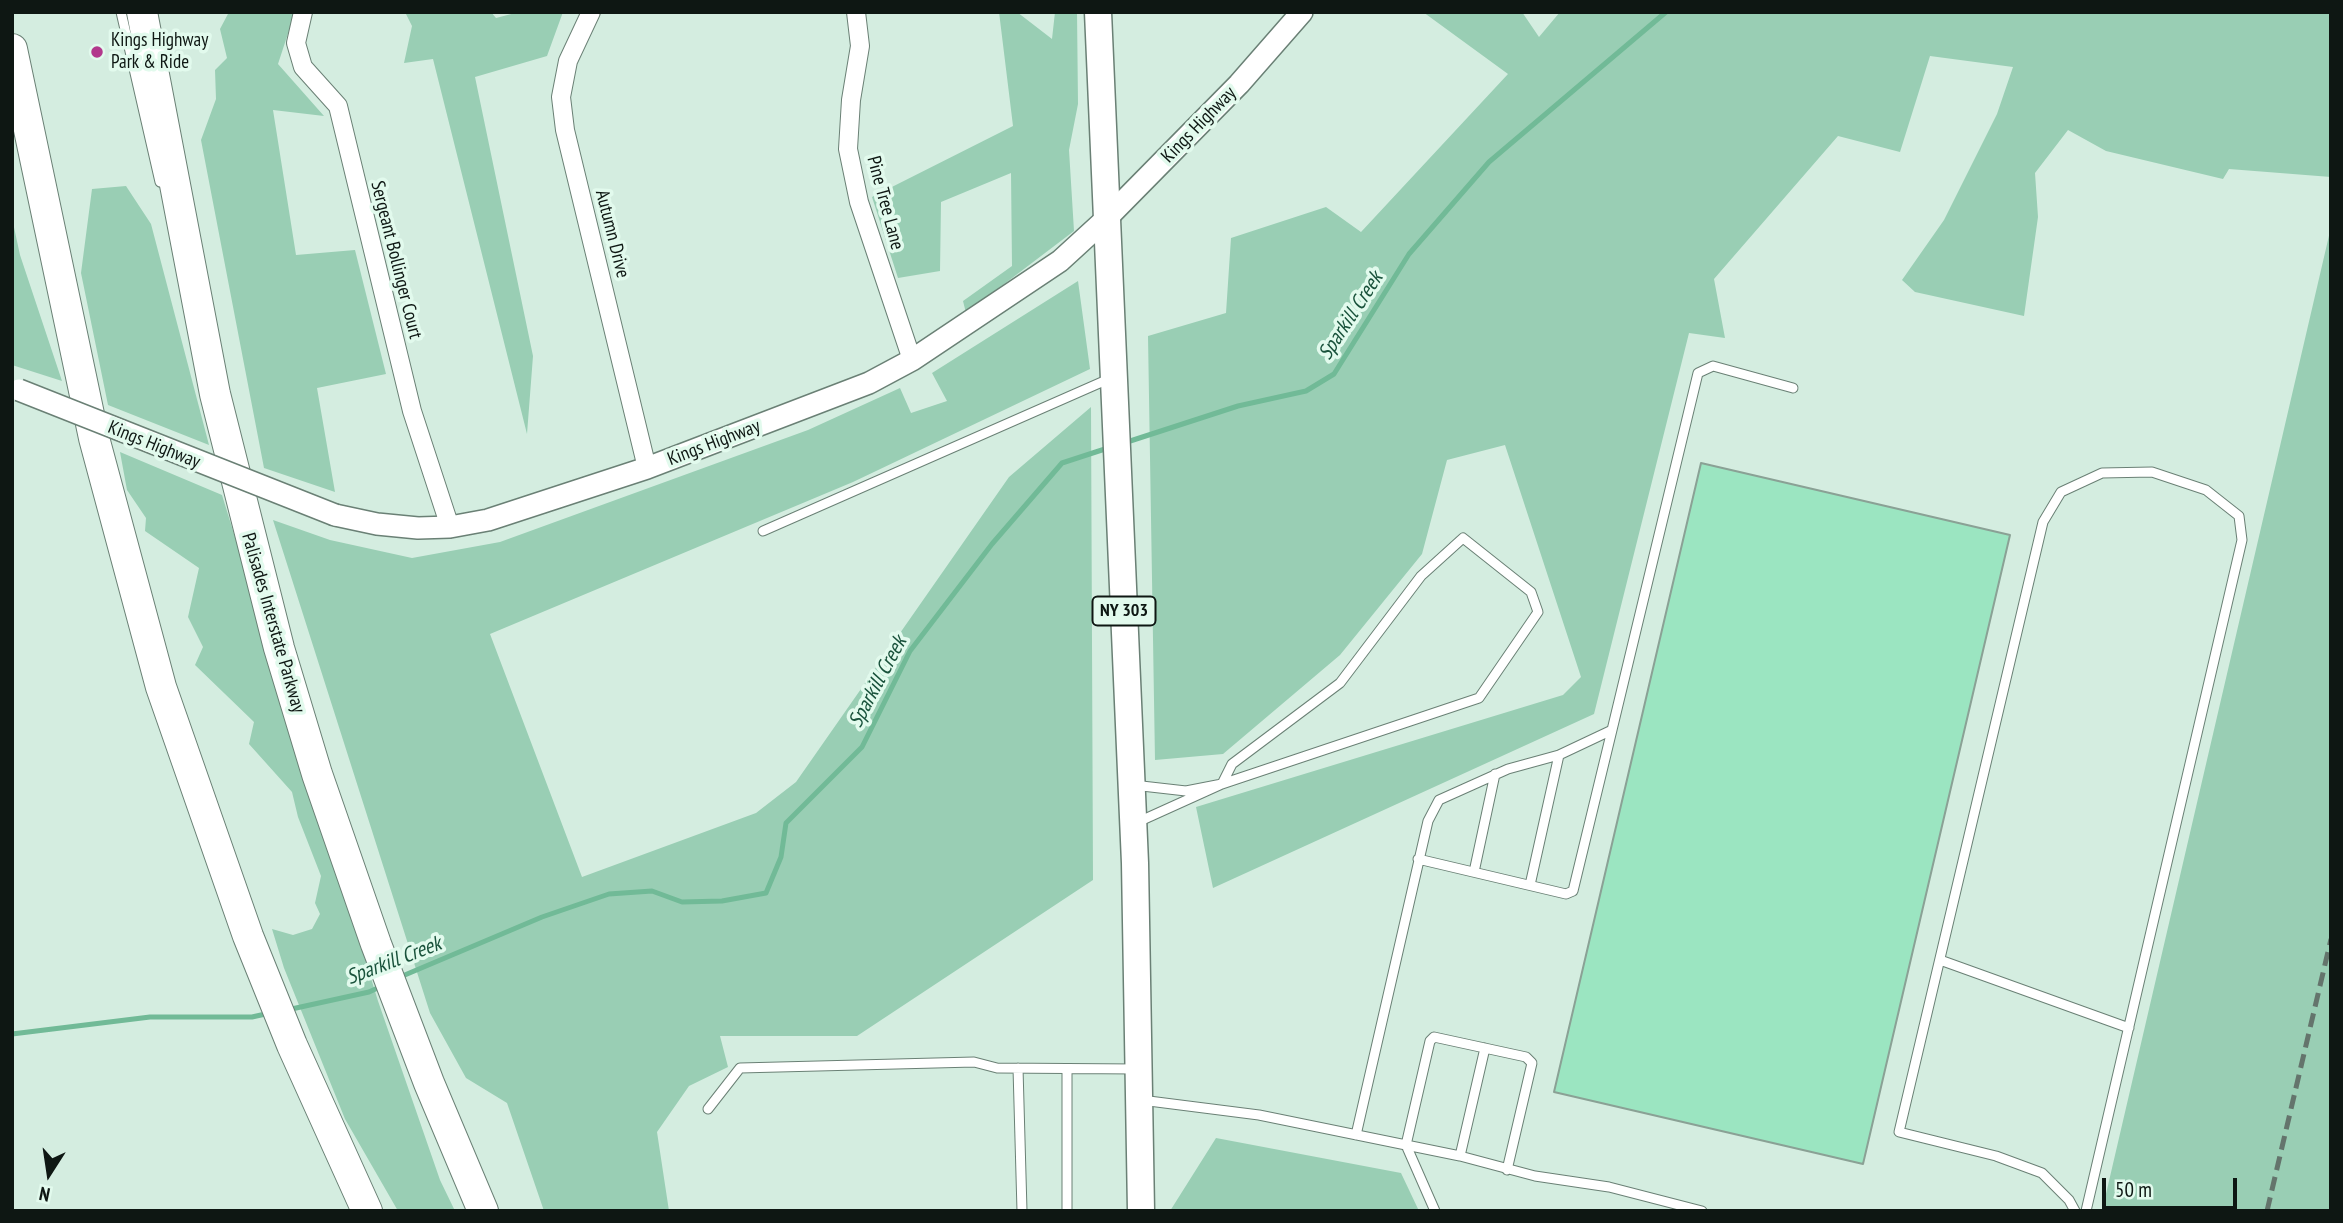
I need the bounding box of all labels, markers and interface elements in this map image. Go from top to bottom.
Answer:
place label: Kings Highway Park & Ride [111,30,208,74]
marker: Kings Highway Park & Ride [89,44,105,60]
street label: Kings Highway [1157,82,1241,168]
street label: Pine Tree Lane [862,154,908,252]
street label: Sergeant Bollinger Court [365,179,427,341]
street label: Autumn Drive [590,188,634,280]
water label: Sparkill Creek [1313,267,1389,365]
street label: Kings Highway [664,415,764,471]
street label: Kings Highway [105,416,203,474]
street label: Palisades Interstate Parkway [236,530,310,716]
road number: NY 303 [1092,596,1156,626]
water label: Sparkill Creek [843,632,913,732]
water label: Sparkill Creek [343,931,445,991]
north arrow [14,1139,84,1209]
scale bar [2105,1164,2240,1208]
text: 50 m [2115,1176,2152,1203]
text: N [37,1182,52,1207]

